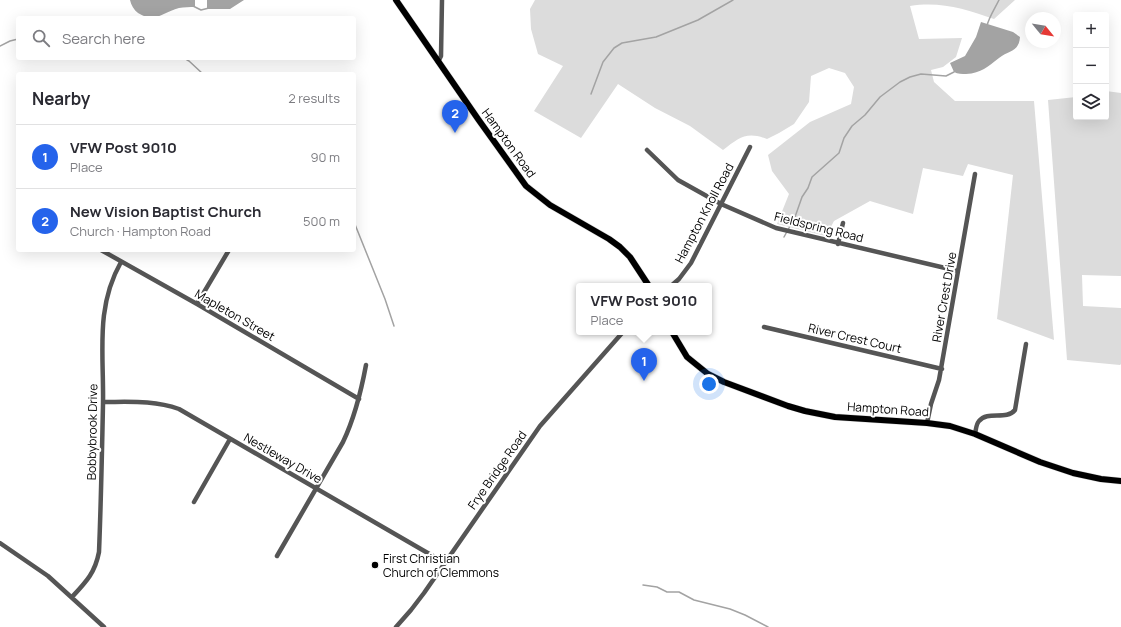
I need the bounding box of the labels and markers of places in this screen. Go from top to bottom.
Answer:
pin: 2 [442,100,468,133]
pin: 1 [631,348,657,381]
place label: First Christian Church of Clemmons [383,550,499,581]
marker: First Christian Church of Clemmons [370,560,380,570]

